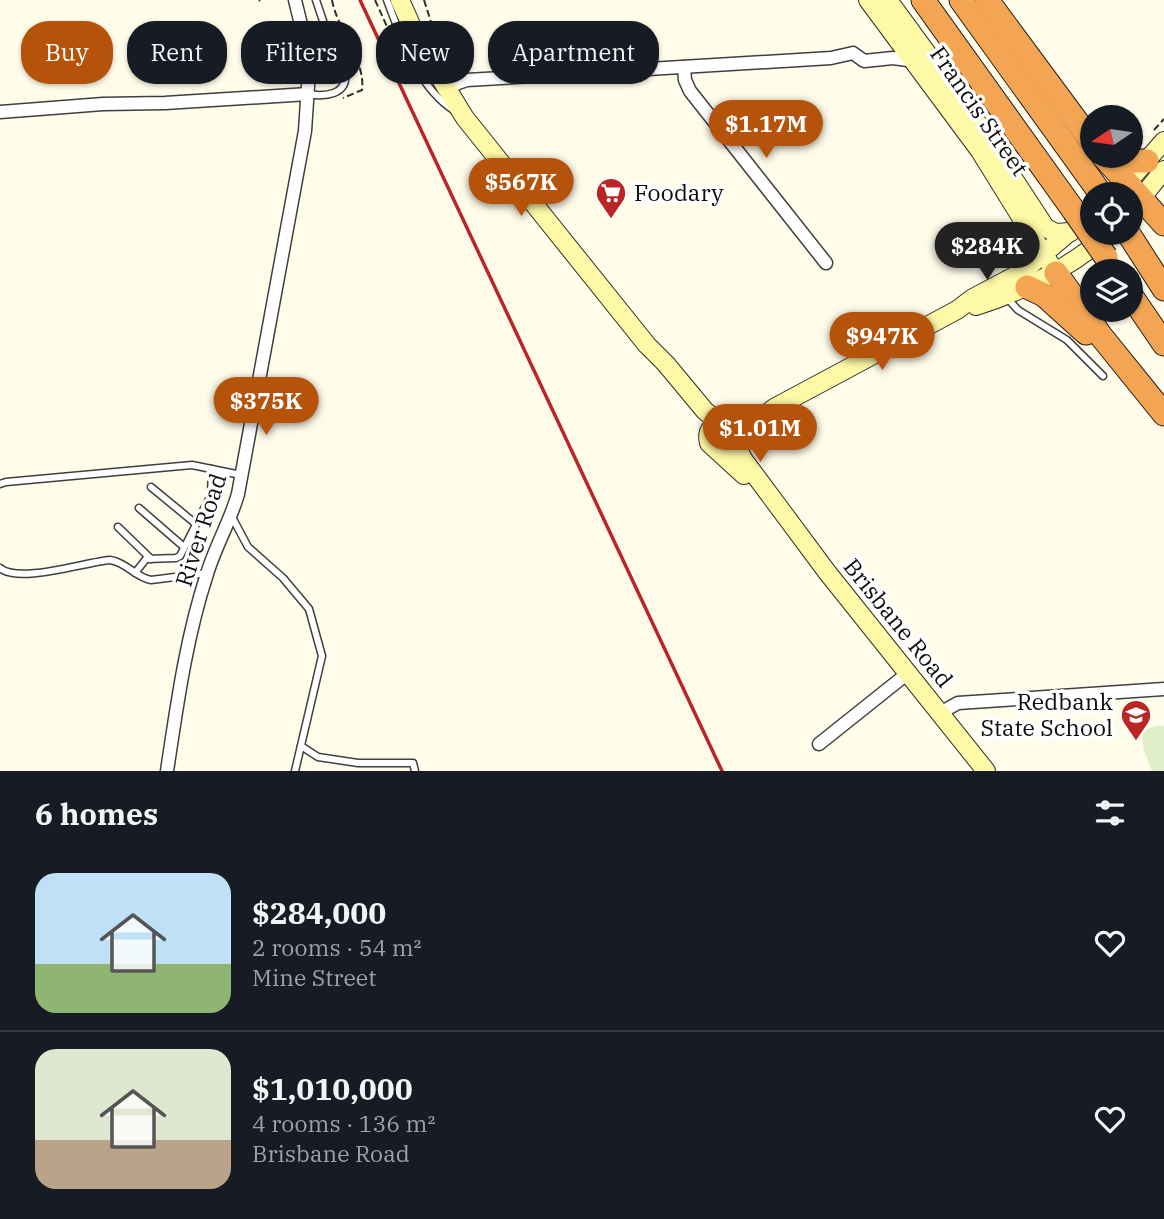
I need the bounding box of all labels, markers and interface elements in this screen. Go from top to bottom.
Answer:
chip: Buy [21,21,113,84]
chip: Rent [127,21,227,84]
chip: Filters [241,21,362,84]
chip: New [376,21,474,84]
chip: Apartment [488,21,659,84]
street label: Francis Street [924,40,1036,181]
pin: $1.17M [709,100,823,160]
north arrow [1080,105,1143,168]
map controls [1080,105,1143,322]
text: $1.17M [725,108,807,138]
pin: $567K [472,158,570,218]
text: $567K [485,166,557,196]
supermarket icon: Foodary [594,176,628,220]
place label: Foodary [634,177,724,207]
button: locate [1080,182,1143,245]
pin: $284K [938,222,1036,282]
text: $284K [951,230,1023,260]
button: layers [1080,259,1143,322]
pin: $947K [833,312,931,372]
text: $947K [846,320,918,350]
pin: $375K [217,378,315,437]
text: $375K [230,385,302,415]
pin: $1.01M [703,405,817,464]
text: $1.01M [719,412,801,442]
street label: River Road [168,469,232,590]
street label: Brisbane Road [837,552,960,693]
place label: Redbank State School [980,686,1114,742]
school or university icon: Redbank State School [1119,698,1153,742]
text: 6 homes [35,794,158,833]
icon: filters [1091,794,1129,832]
text: $284,000 [252,893,386,932]
icon: home [91,901,175,985]
icon: heart [1091,924,1129,962]
text: 2 rooms · 54 m² [252,932,422,962]
text: Mine Street [252,962,376,992]
text: $1,010,000 [252,1069,413,1108]
icon: home [91,1077,175,1161]
icon: heart [1091,1100,1129,1138]
text: 4 rooms · 136 m² [252,1108,435,1138]
text: Brisbane Road [252,1138,410,1168]

